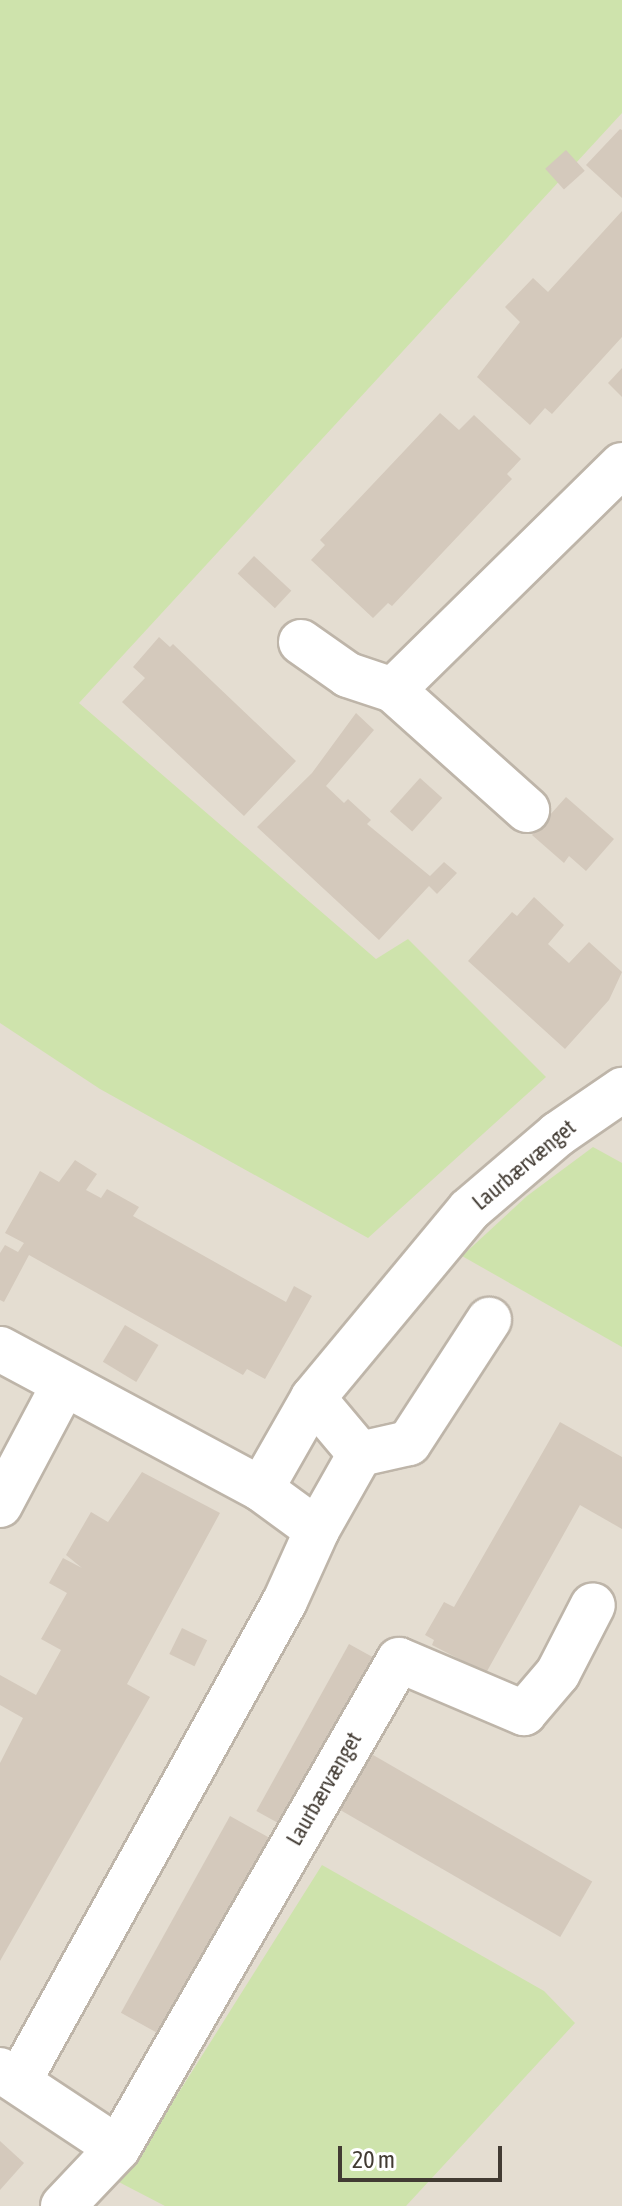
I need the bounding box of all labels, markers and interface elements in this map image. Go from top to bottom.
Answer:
street label: Laurbærvænget [467,1114,581,1216]
street label: Laurbærvænget [281,1728,367,1850]
scale bar [342,2130,506,2180]
text: 20 m [352,2146,395,2173]

